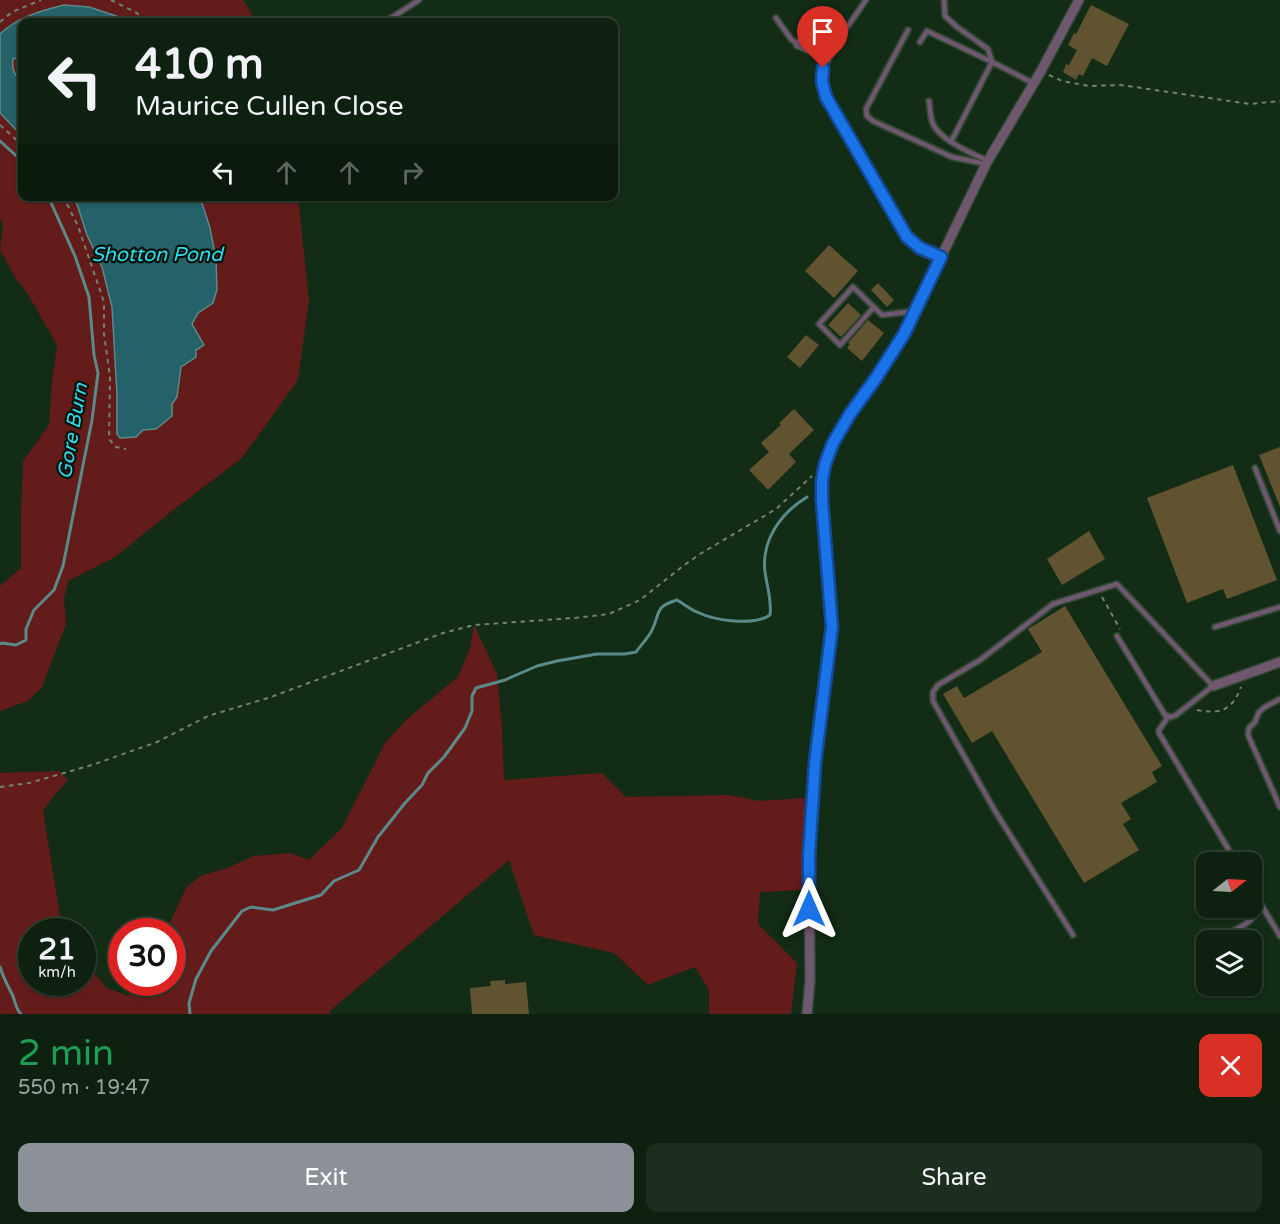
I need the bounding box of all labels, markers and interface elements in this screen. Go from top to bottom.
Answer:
pin [797,6,848,68]
icon: arrive [806,15,839,48]
text: 410 m [135,39,264,90]
icon: left [36,42,114,120]
text: Maurice Cullen Close [135,90,404,123]
icon: left [207,156,240,189]
icon: ahead [270,156,303,189]
icon: ahead [333,156,366,189]
icon: right [396,156,429,189]
water label: Shotton Pond [91,243,225,267]
water label: Gore Burn [53,381,93,481]
north arrow [1196,852,1262,918]
map controls [1196,852,1262,996]
position arrow [777,877,841,941]
speed limit sign: 30 [108,918,186,996]
button: layers [1196,930,1262,996]
text: 21 [38,931,76,968]
text: km/h [38,963,76,981]
text: 2 min [18,1032,114,1075]
button: close [1199,1034,1262,1097]
text: 550 m · 19:47 [18,1076,150,1100]
button: Exit [18,1143,634,1212]
button: Share [646,1143,1262,1212]

